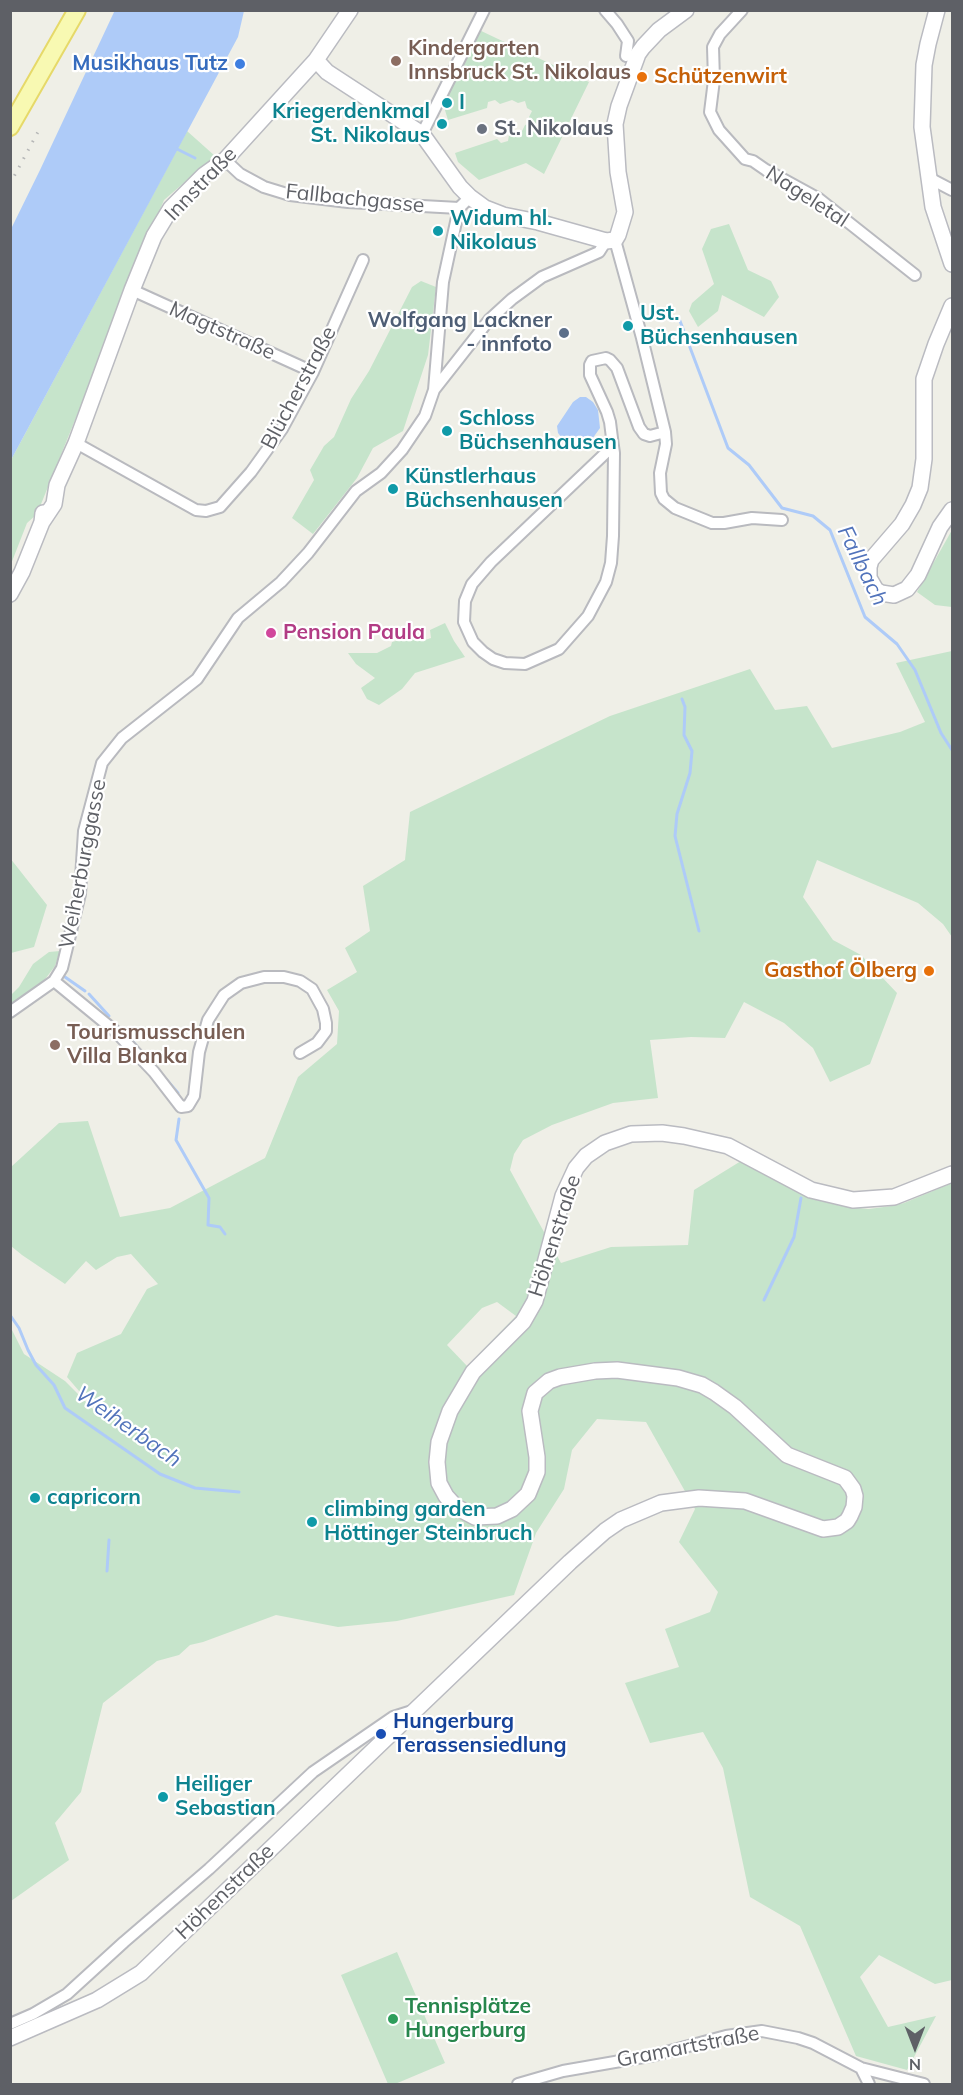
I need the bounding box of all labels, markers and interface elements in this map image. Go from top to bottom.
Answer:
place label: Kindergarten Innsbruck St. Nikolaus [408,36,631,86]
place label: Musikhaus Tutz [72,51,228,77]
marker: Kindergarten Innsbruck St. Nikolaus [389,54,403,68]
marker: Musikhaus Tutz [233,57,247,71]
place label: Schützenwirt [654,64,787,90]
marker: Schützenwirt [635,70,649,84]
place label: I [459,90,465,116]
marker: I [440,96,454,110]
place label: Kriegerdenkmal St. Nikolaus [272,99,430,149]
place label: St. Nikolaus [494,116,613,142]
marker: Kriegerdenkmal St. Nikolaus [435,117,449,131]
marker: St. Nikolaus [475,122,489,136]
street label: Innstraße [160,142,242,226]
street label: Nageletal [761,161,853,233]
street label: Fallbachgasse [284,179,426,219]
place label: Widum hl. Nikolaus [450,206,553,256]
marker: Widum hl. Nikolaus [431,224,445,238]
street label: Magtstraße [165,296,279,366]
place label: Ust. Büchsenhausen [640,301,798,351]
place label: Wolfgang Lackner - innfoto [367,308,552,358]
marker: Ust. Büchsenhausen [621,319,635,333]
street label: Blücherstraße [256,322,342,454]
marker: Wolfgang Lackner - innfoto [557,326,571,340]
place label: Schloss Büchsenhausen [459,406,617,456]
marker: Schloss Büchsenhausen [440,424,454,438]
place label: Künstlerhaus Büchsenhausen [405,464,563,514]
marker: Künstlerhaus Büchsenhausen [386,482,400,496]
water label: Fallbach [831,522,893,610]
place label: Pension Paula [283,620,425,646]
marker: Pension Paula [264,626,278,640]
street label: Weiherburggasse [54,777,112,951]
place label: Gasthof Ölberg [764,958,917,984]
marker: Gasthof Ölberg [922,964,936,978]
place label: Tourismusschulen Villa Blanka [67,1020,245,1070]
marker: Tourismusschulen Villa Blanka [48,1038,62,1052]
street label: Höhenstraße [523,1172,587,1300]
water label: Weiherbach [70,1381,186,1473]
place label: capricorn [47,1485,141,1511]
marker: capricorn [28,1491,42,1505]
place label: climbing garden Höttinger Steinbruch [324,1497,533,1547]
marker: climbing garden Höttinger Steinbruch [305,1515,319,1529]
place label: Hungerburg Terassensiedlung [393,1709,567,1759]
marker: Hungerburg Terassensiedlung [374,1727,388,1741]
place label: Heiliger Sebastian [175,1772,276,1822]
marker: Heiliger Sebastian [156,1790,170,1804]
street label: Höhenstraße [171,1839,279,1945]
place label: Tennisplätze Hungerburg [405,1994,531,2044]
marker: Tennisplätze Hungerburg [386,2012,400,2026]
north arrow [885,2017,945,2077]
street label: Gramartstraße [615,2021,761,2073]
text: N [909,2055,921,2075]

